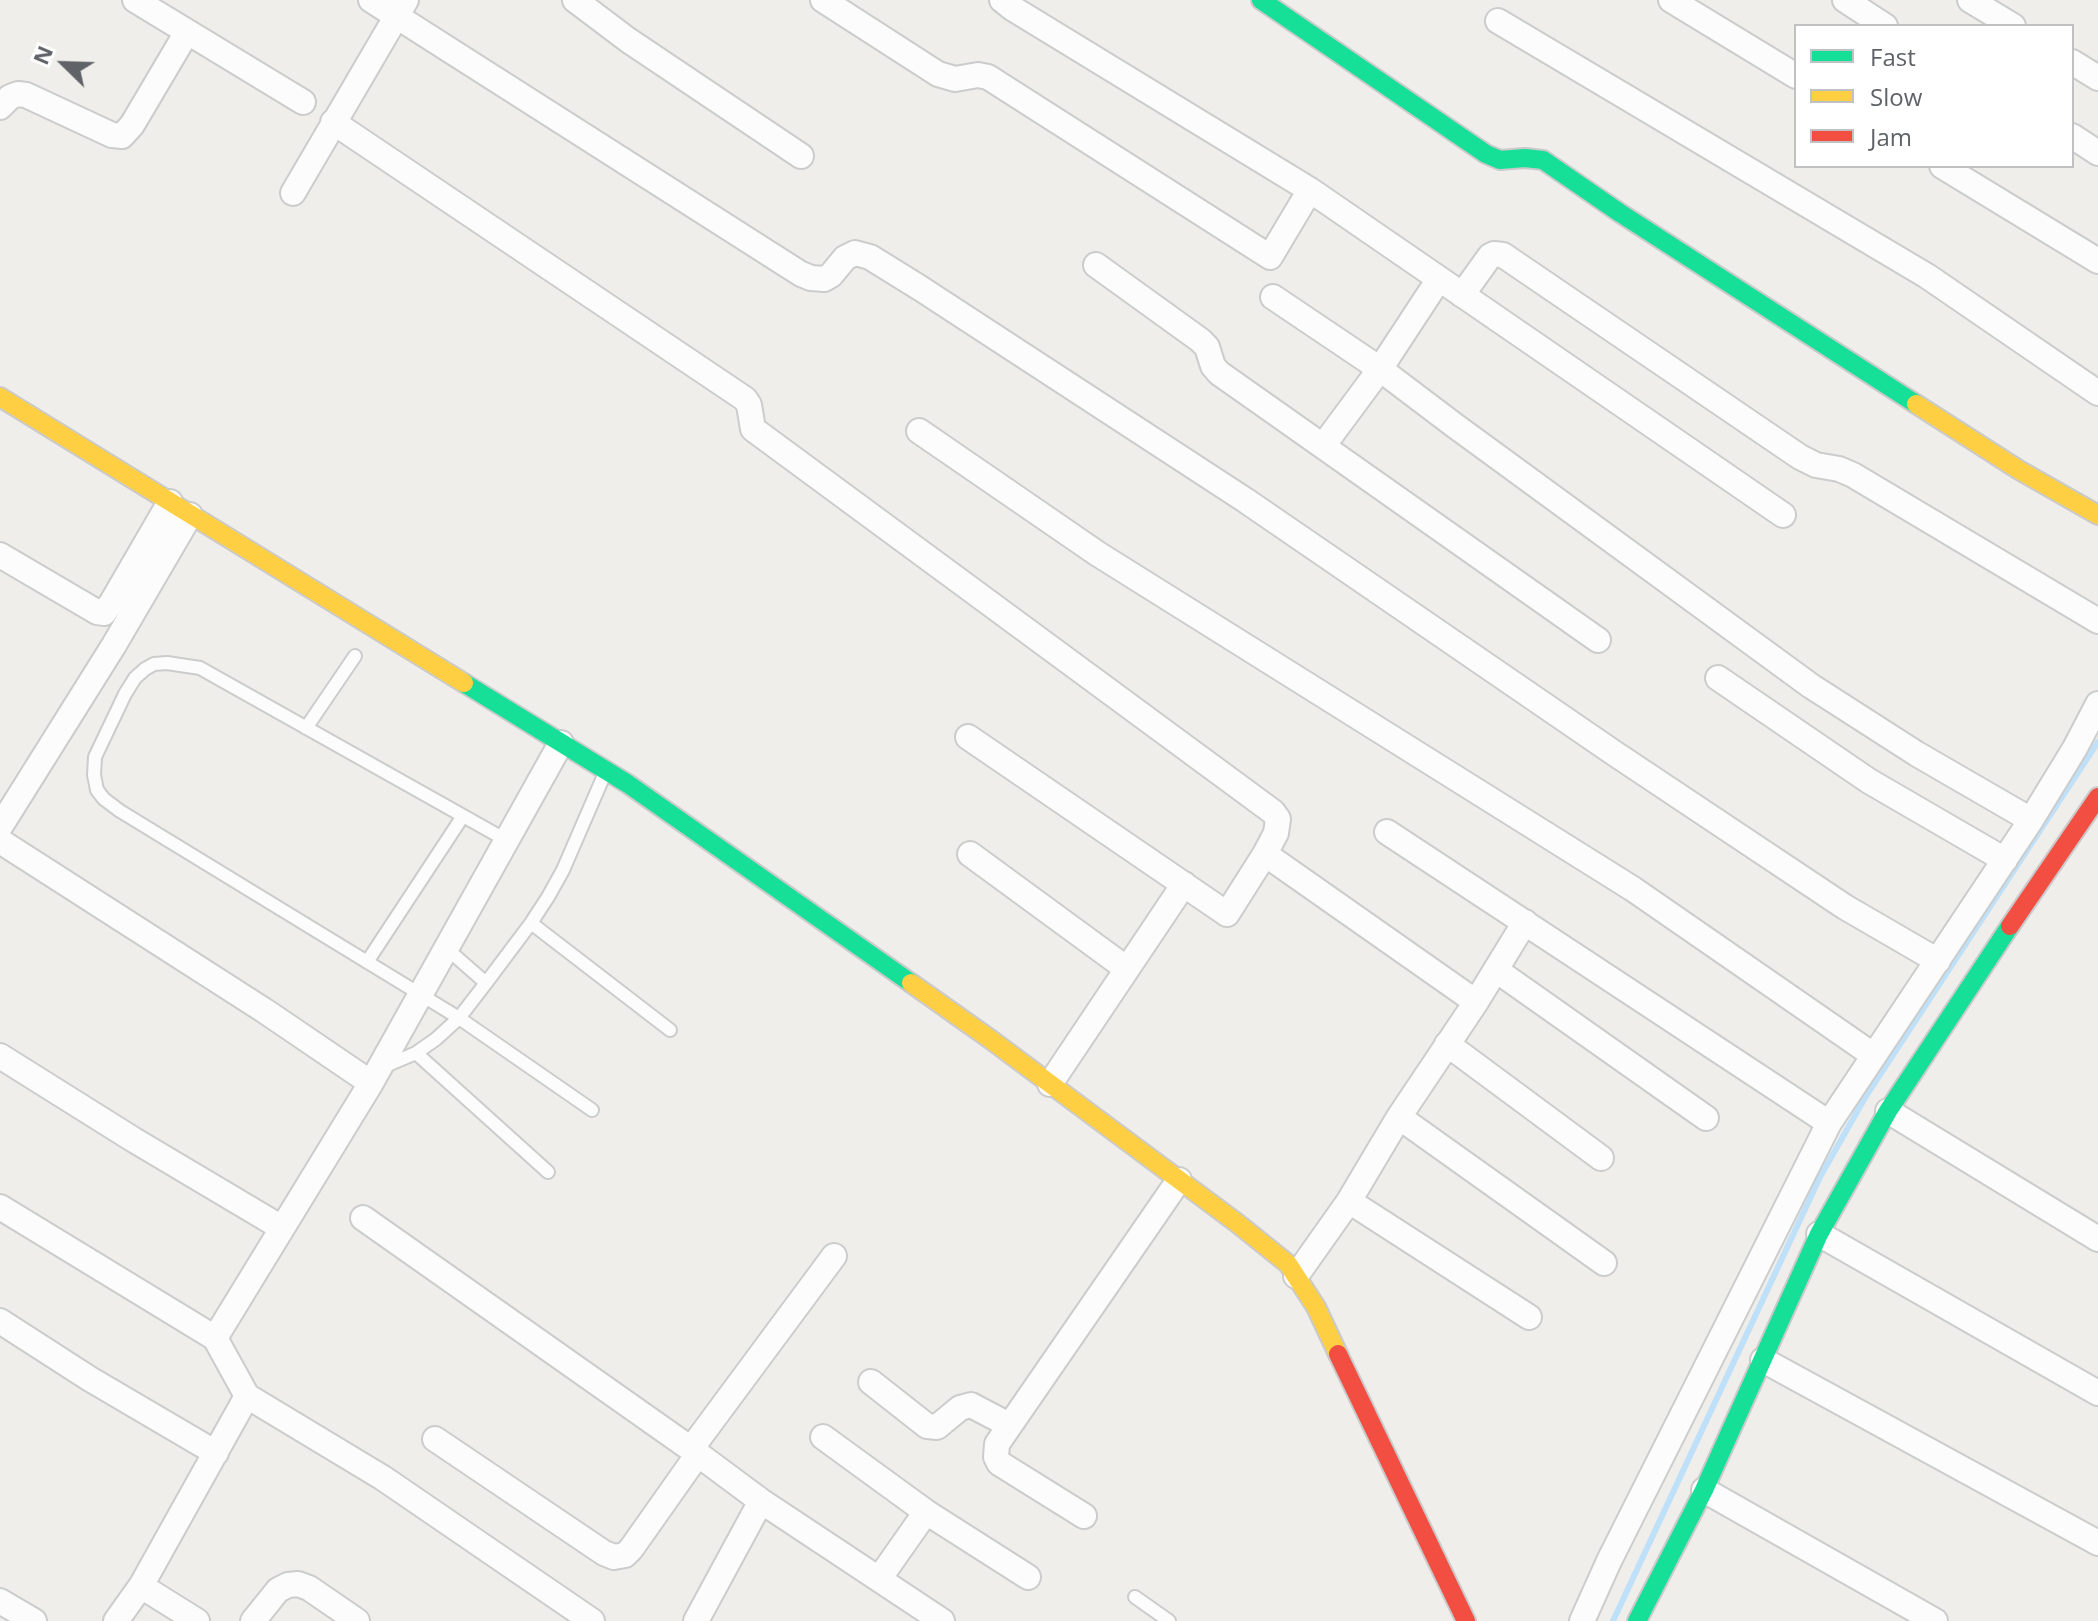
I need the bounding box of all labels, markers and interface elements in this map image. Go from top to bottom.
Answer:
north arrow [24,24,104,104]
legend [1794,24,2074,168]
text: Fast [1870,40,1916,73]
text: N [25,41,59,69]
text: Slow [1870,80,1922,113]
text: Jam [1870,120,1912,153]

